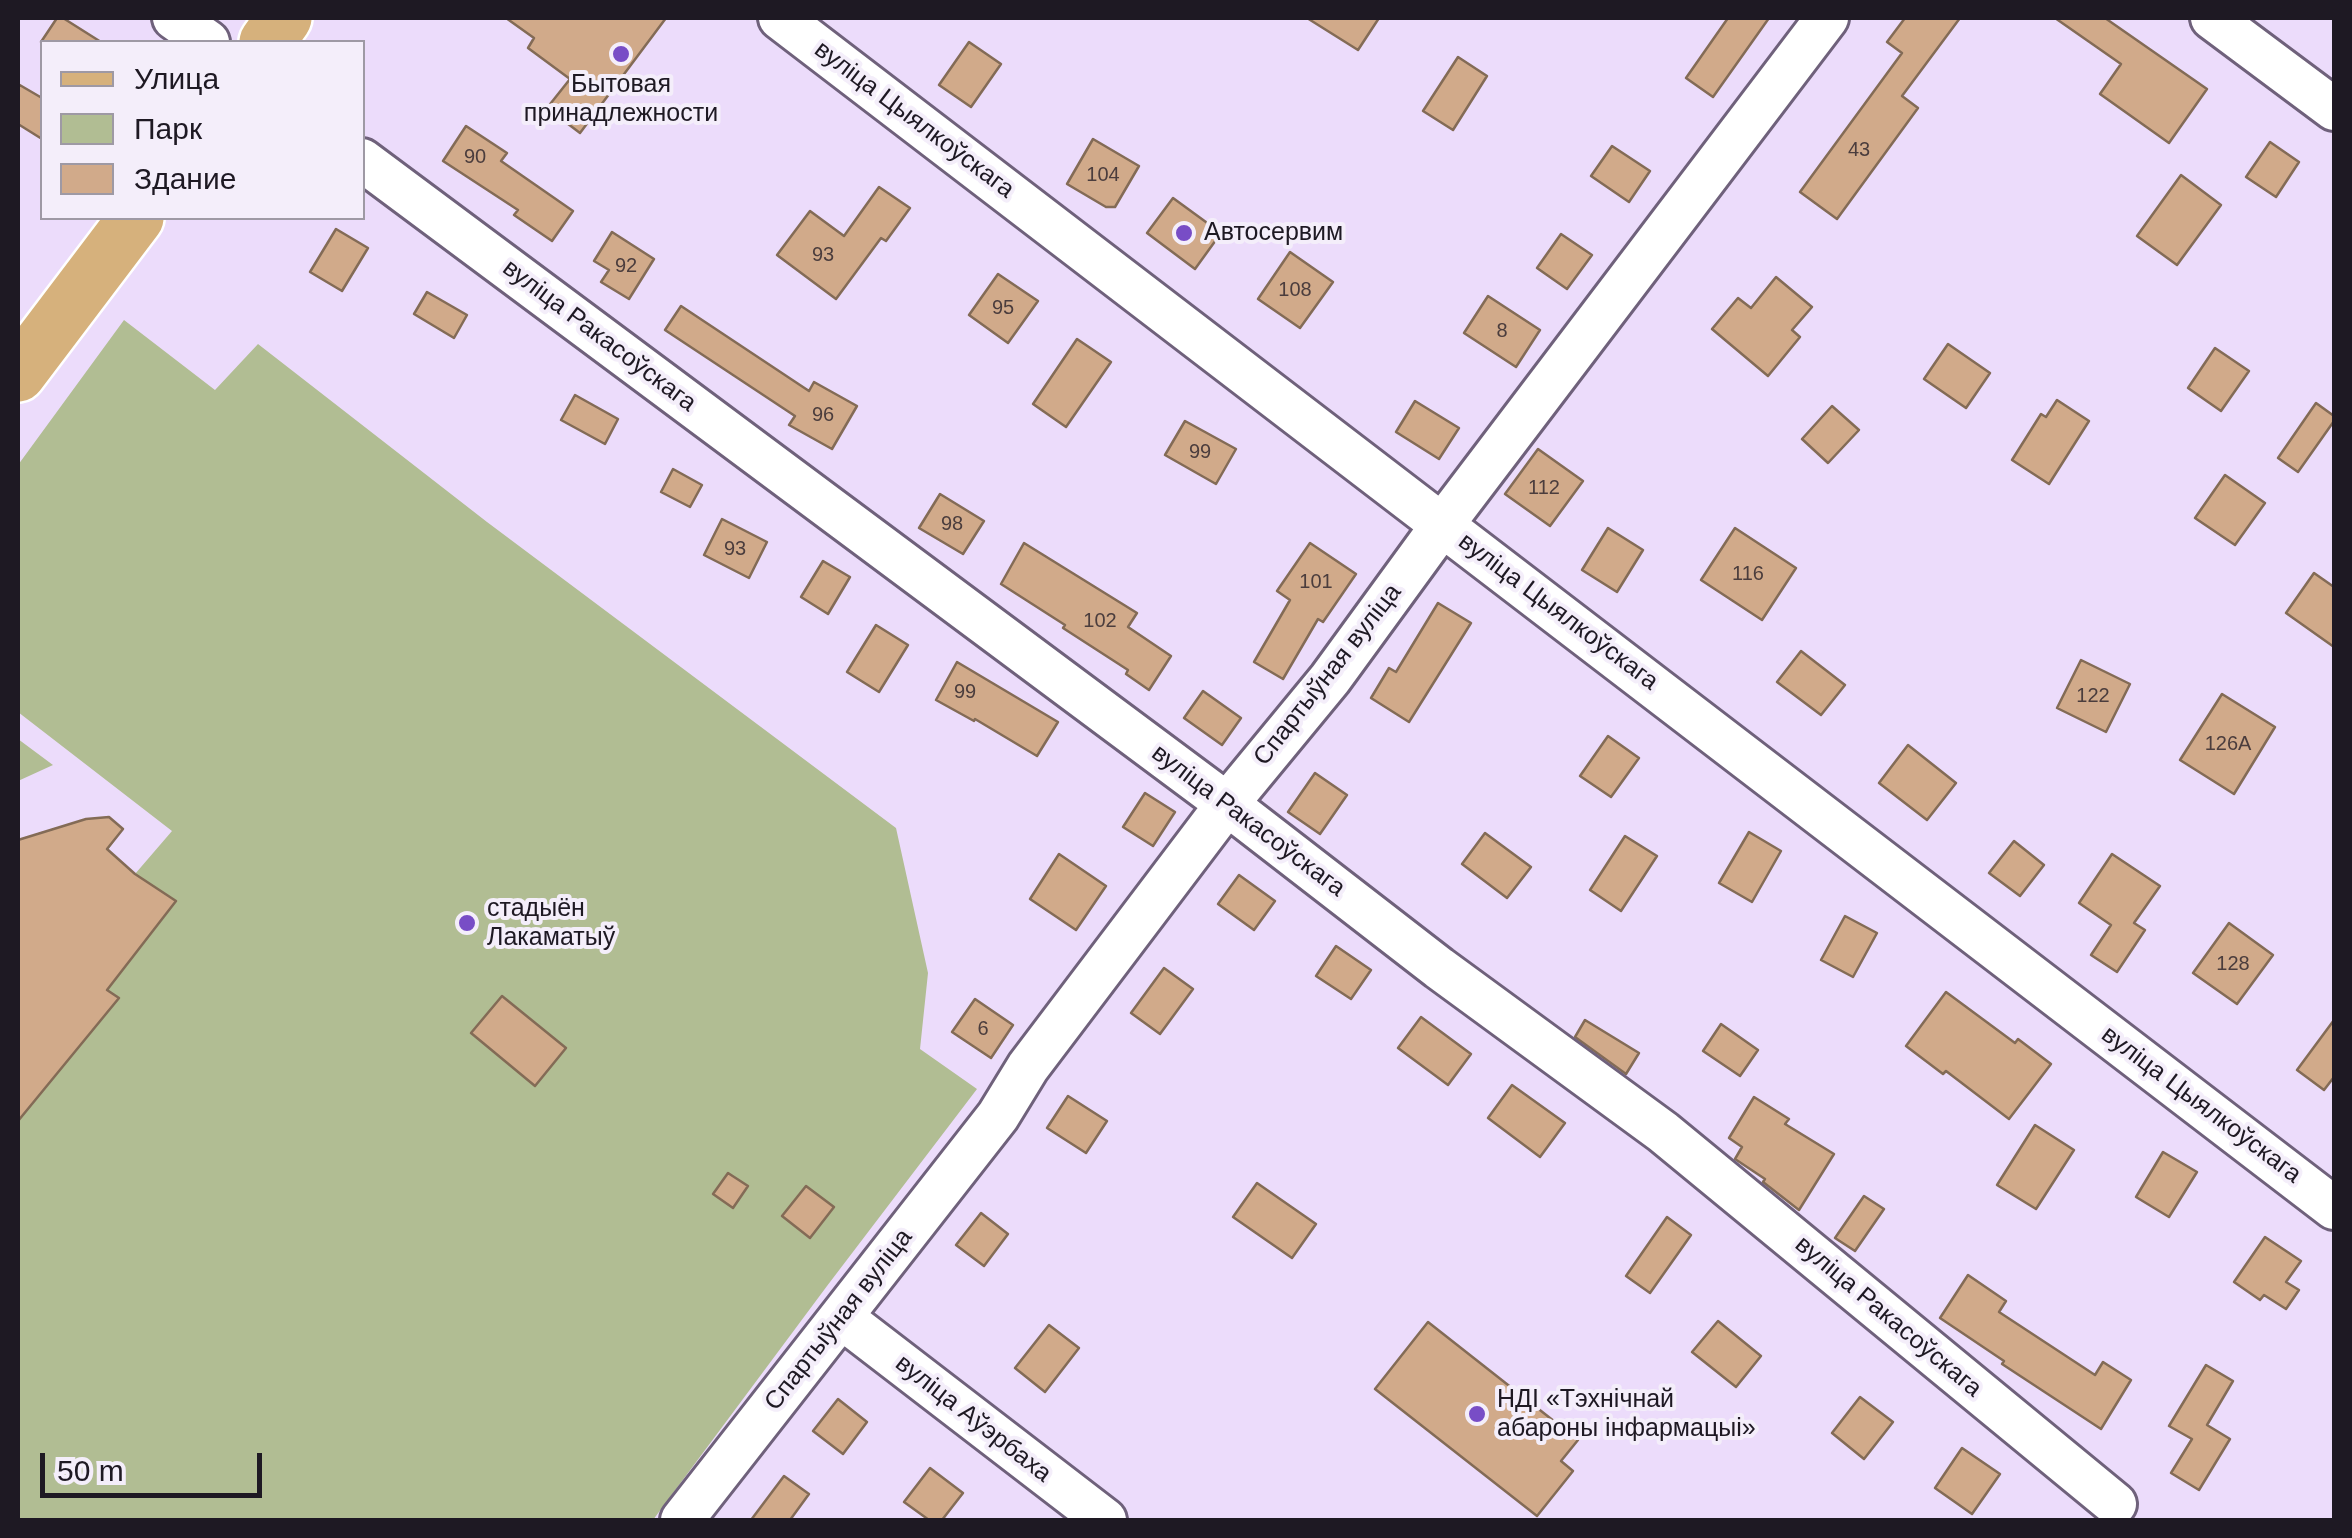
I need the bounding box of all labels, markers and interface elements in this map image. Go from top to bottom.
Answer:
street label: вуліца Цыялкоўскага [808,35,1020,205]
legend [40,40,365,220]
marker: Бытовая принадлежности [610,43,632,65]
text: Улица [134,62,219,95]
place label: Бытовая принадлежности [524,70,718,129]
text: Парк [134,112,202,145]
house number: 43 [1848,138,1870,162]
house number: 90 [464,145,486,169]
text: Здание [134,162,236,195]
house number: 104 [1086,163,1120,187]
place label: Автосервим [1204,218,1343,248]
marker: Автосервим [1173,222,1195,244]
house number: 93 [812,243,834,267]
street label: вуліца Ракасоўскага [496,253,702,419]
house number: 92 [615,254,637,278]
house number: 108 [1278,278,1312,302]
house number: 95 [992,296,1014,320]
house number: 8 [1496,319,1508,343]
house number: 96 [812,403,834,427]
house number: 99 [1189,440,1211,464]
house number: 112 [1528,476,1560,500]
house number: 98 [941,512,963,536]
street label: вуліца Цыялкоўскага [1452,527,1664,697]
house number: 93 [724,537,746,561]
house number: 116 [1732,562,1764,586]
house number: 101 [1299,570,1333,594]
street label: Спартыўная вуліца [1248,578,1408,772]
house number: 102 [1083,609,1117,633]
house number: 99 [954,680,976,704]
house number: 122 [2076,684,2110,708]
house number: 126А [2205,732,2251,756]
street label: вуліца Ракасоўскага [1145,738,1351,904]
place label: стадыён Лакаматыў [487,894,615,953]
marker: стадыён Лакаматыў [456,912,478,934]
house number: 128 [2216,952,2250,976]
house number: 6 [977,1017,989,1041]
street label: вуліца Цыялкоўскага [2095,1020,2307,1190]
street label: Спартыўная вуліца [759,1223,919,1417]
street label: вуліца Ракасоўскага [1788,1230,1988,1404]
street label: вуліца Аўэрбаха [889,1349,1057,1489]
place label: НДІ «Тэхнічнай абароны інфармацыі» [1497,1385,1756,1444]
marker: НДІ «Тэхнічнай абароны інфармацыі» [1466,1403,1488,1425]
scale bar [45,1433,268,1495]
text: 50 m [57,1454,124,1487]

